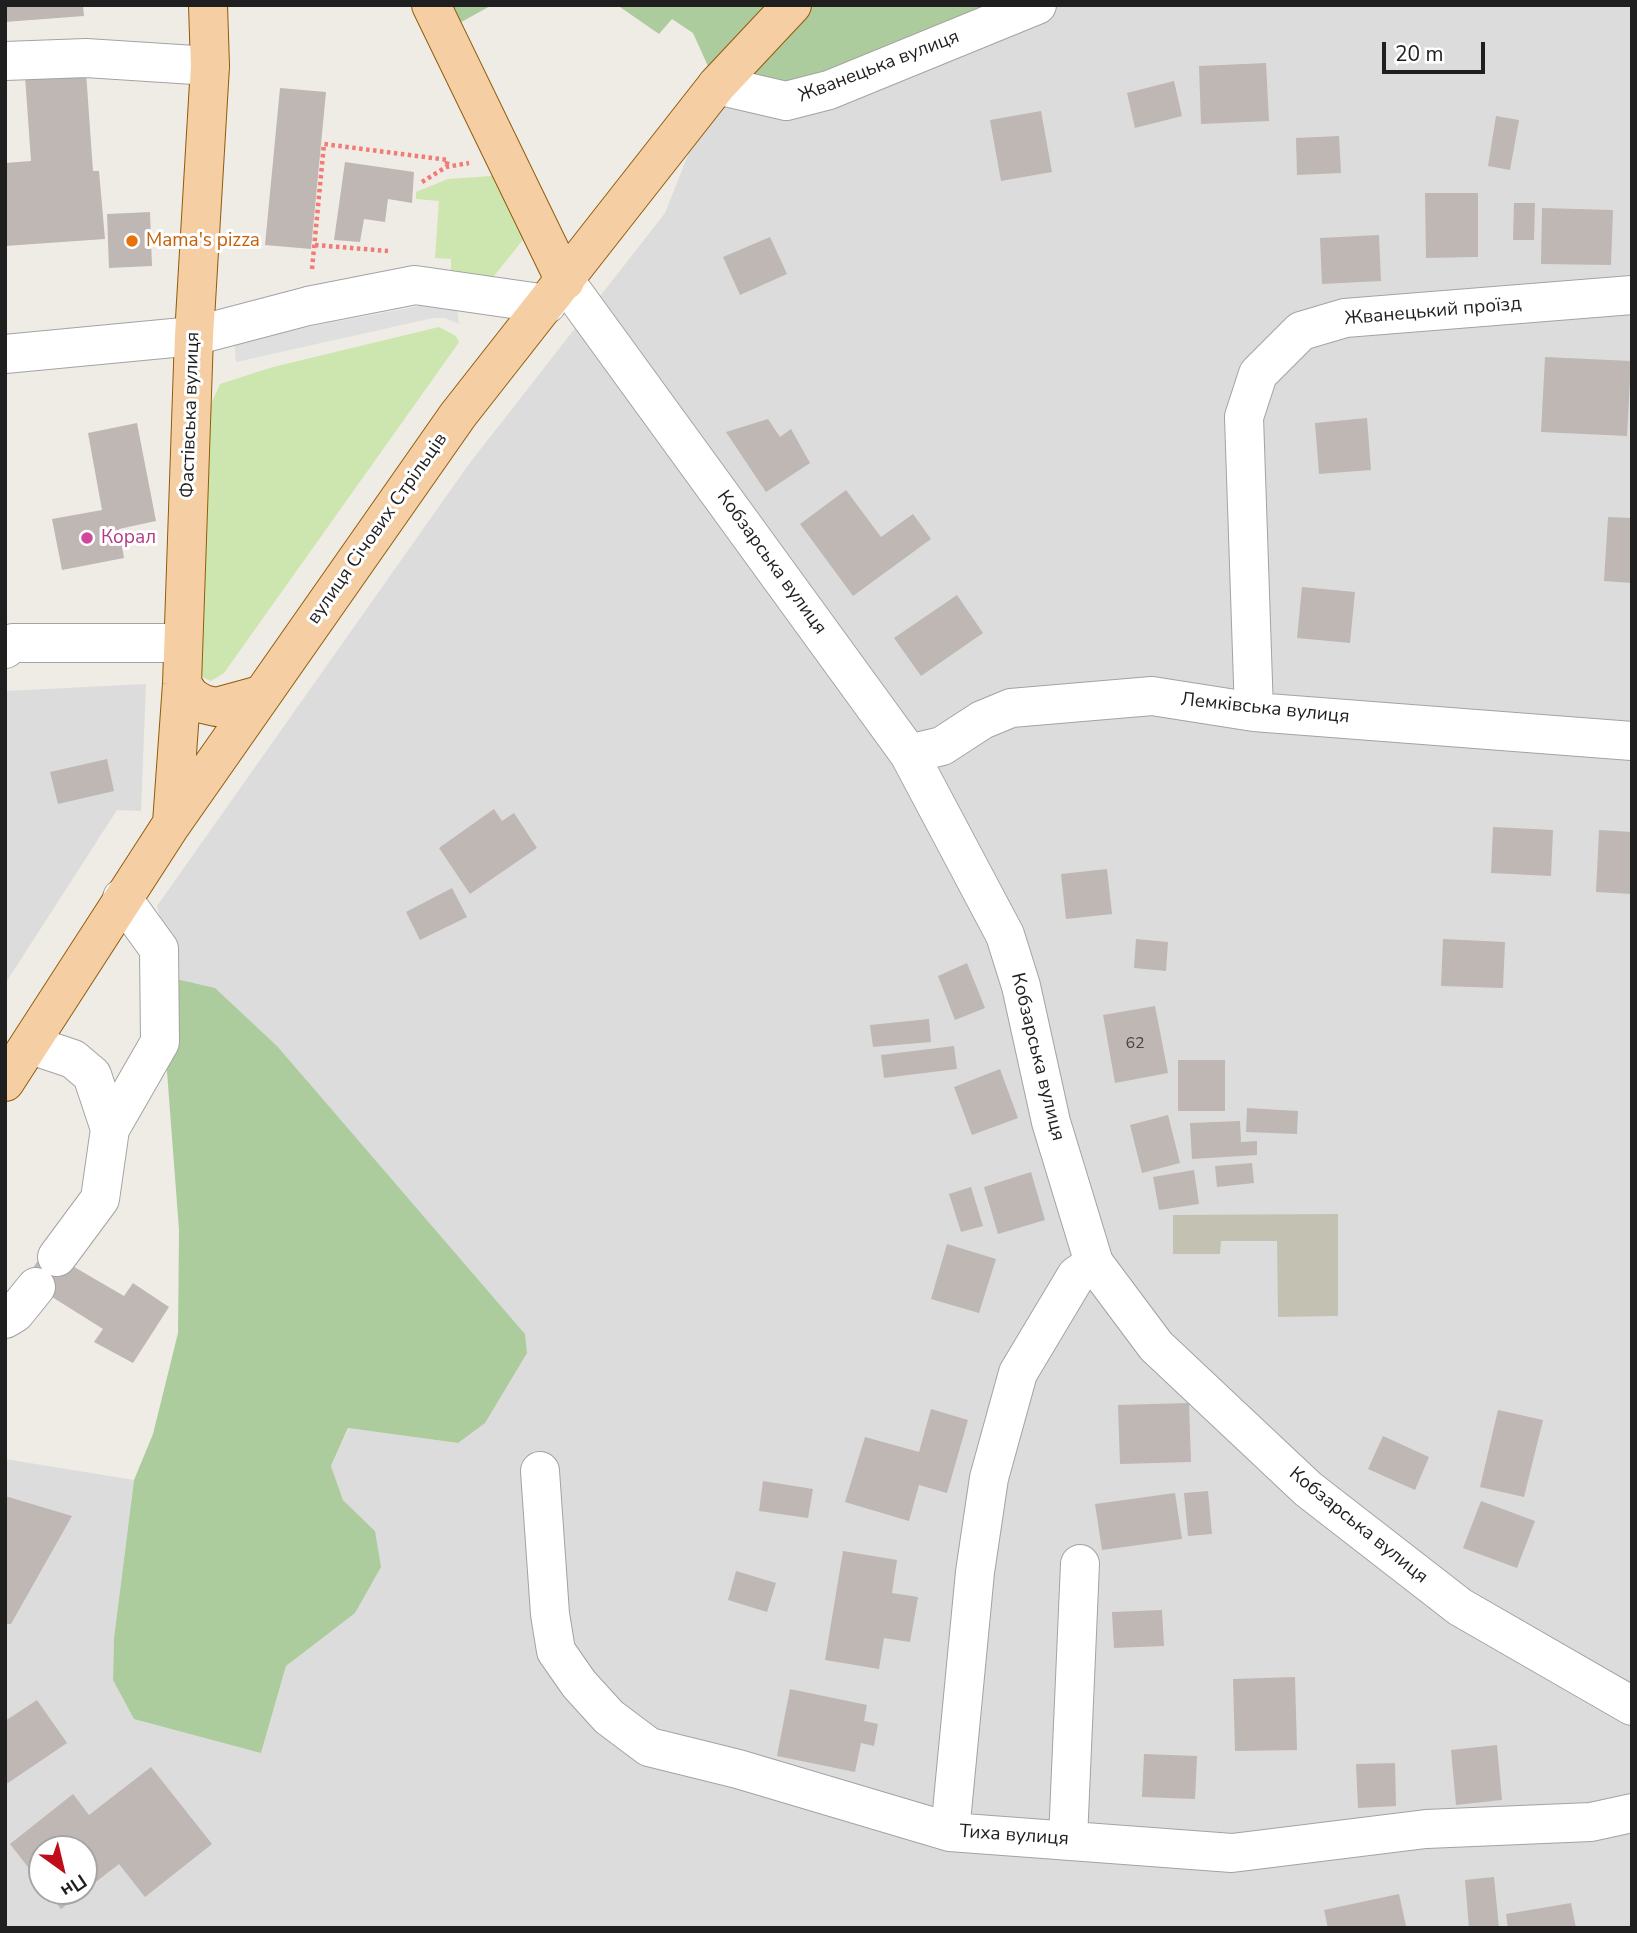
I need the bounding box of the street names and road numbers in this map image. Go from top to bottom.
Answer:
street label: Жванецька вулиця [795,26,963,108]
street label: Жванецький проїзд [1343,293,1523,331]
street label: Фастівська вулиця [177,331,205,499]
street label: вулиця Січових Стрільців [303,429,453,629]
street label: Кобзарська вулиця [711,487,831,639]
street label: Лемківська вулиця [1179,689,1351,729]
street label: Кобзарська вулиця [1005,971,1069,1143]
street label: Кобзарська вулиця [1284,1463,1432,1589]
street label: Тиха вулиця [959,1821,1069,1851]

